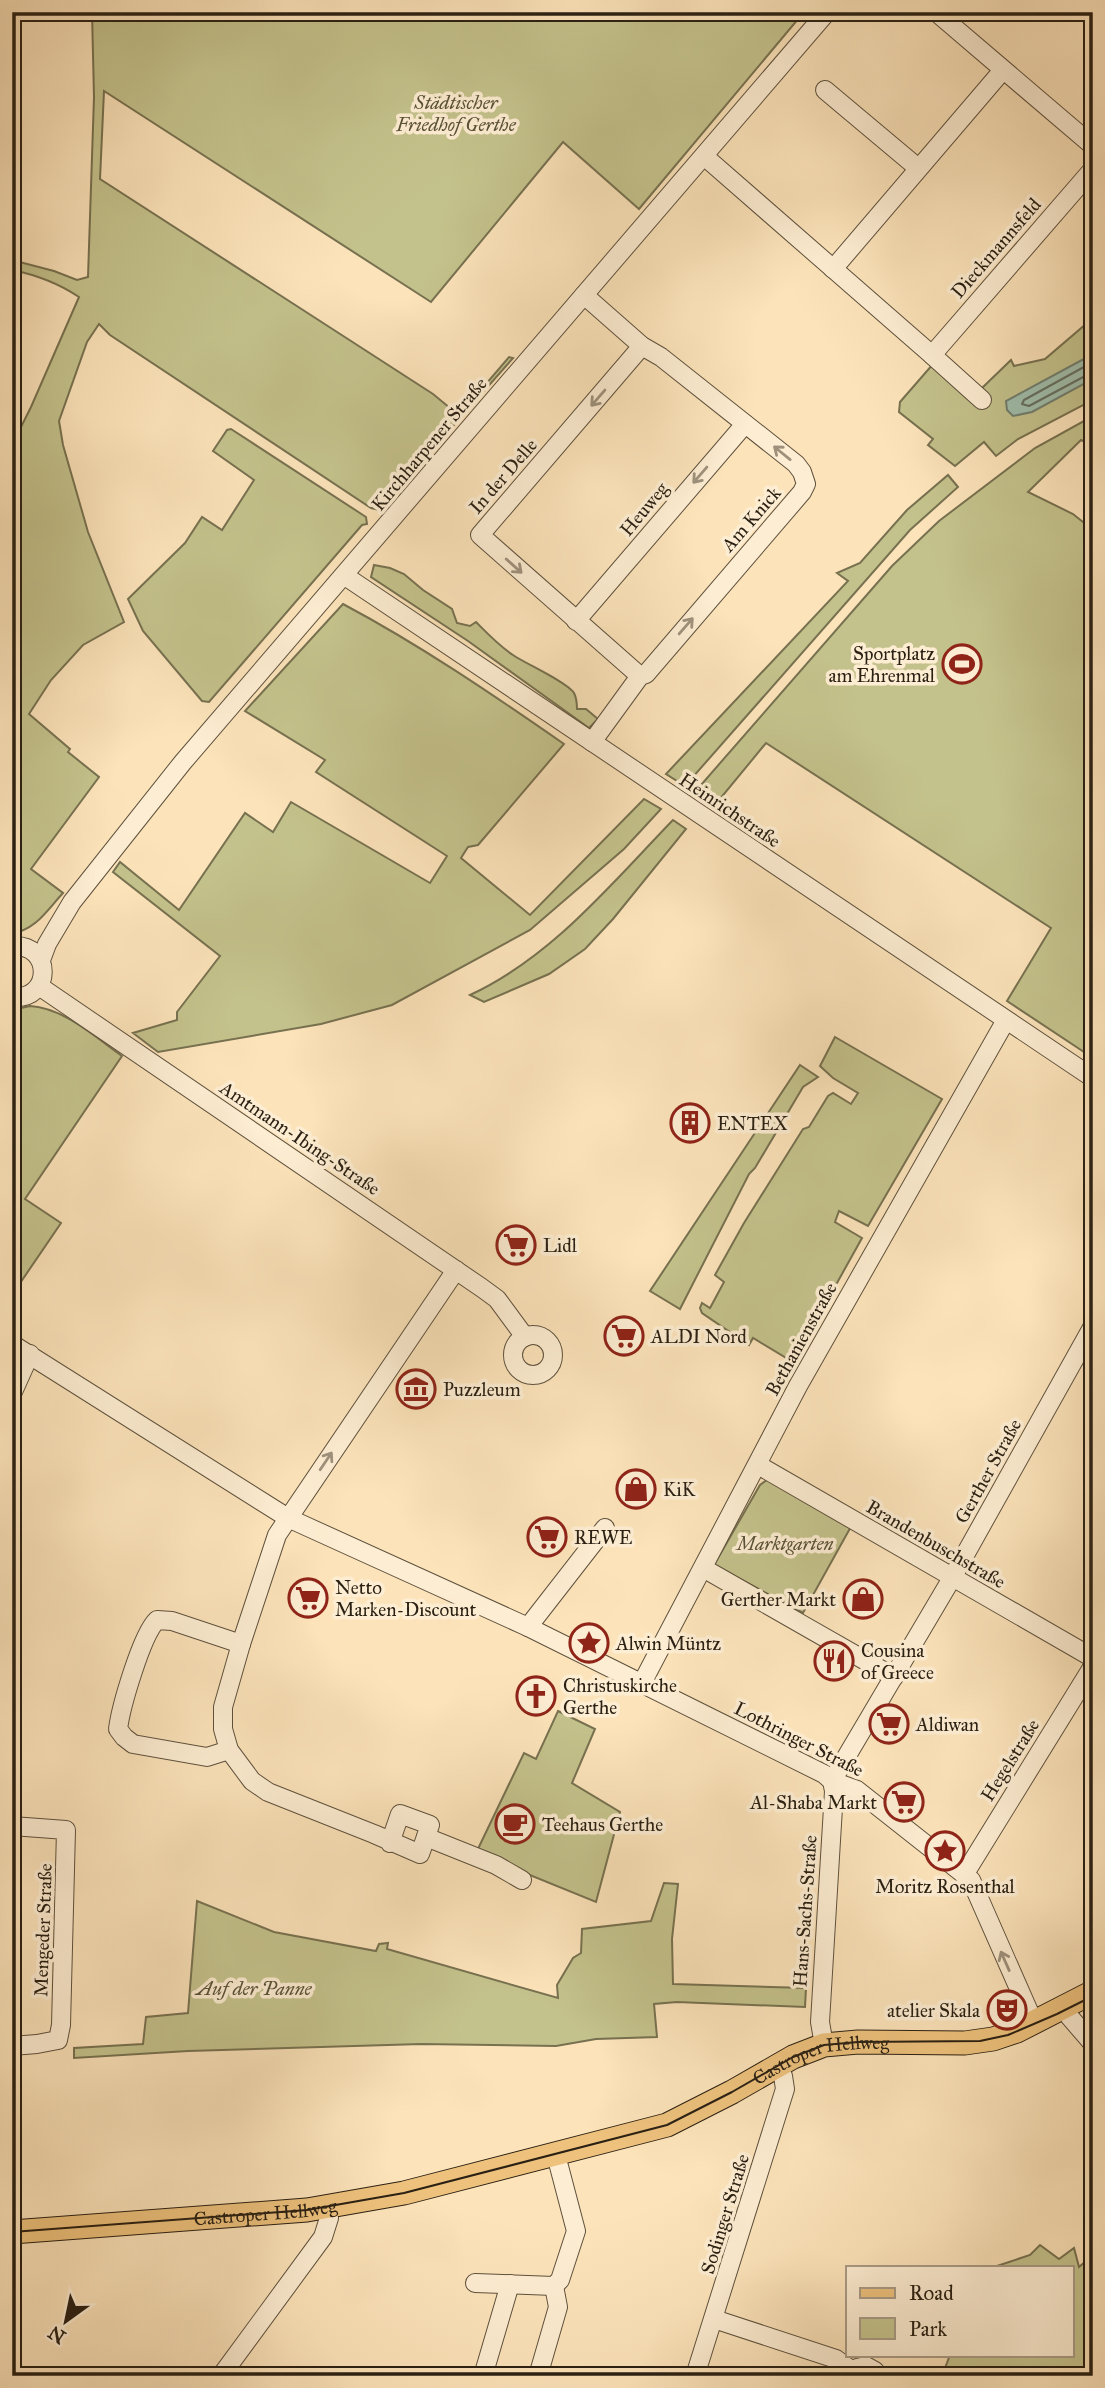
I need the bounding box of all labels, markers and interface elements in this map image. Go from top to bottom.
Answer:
park label: Städtischer Friedhof Gerthe [395,91,517,136]
street label: Dieckmannsfeld [946,193,1046,303]
street label: Kirchharpener Straße [366,372,492,516]
one-way arrow [590,389,606,407]
street label: In der Delle [464,434,542,518]
one-way arrow [773,446,791,461]
one-way arrow [692,466,708,484]
street label: Heuweg [615,477,674,541]
street label: Am Knick [716,482,786,557]
one-way arrow [505,558,523,574]
one-way arrow [678,618,694,636]
place label: Sportplatz am Ehrenmal [828,642,936,687]
sports icon: Sportplatz am Ehrenmal [941,643,983,685]
street label: Heinrichstraße [675,768,785,852]
street label: Amtmann-Ibing-Straße [214,1075,384,1201]
building icon: ENTEX [669,1102,711,1144]
place label: ENTEX [717,1112,788,1135]
supermarket icon: Lidl [495,1224,537,1266]
place label: Lidl [543,1234,578,1257]
street label: Bethanienstraße [760,1278,842,1400]
supermarket icon: ALDI Nord [603,1315,645,1357]
place label: ALDI Nord [650,1325,747,1348]
museum icon: Puzzleum [395,1368,437,1410]
place label: Puzzleum [443,1378,521,1401]
street label: Gerther Straße [950,1415,1026,1527]
one-way arrow [319,1452,333,1471]
shop icon: KiK [615,1468,657,1510]
place label: KiK [663,1478,696,1501]
street label: Brandenbuschstraße [862,1495,1010,1593]
supermarket icon: REWE [526,1516,568,1558]
place label: REWE [574,1526,633,1549]
park label: Marktgarten [735,1532,833,1555]
place label: Netto Marken-Discount [335,1576,476,1621]
supermarket icon: Netto Marken-Discount [287,1577,329,1619]
shop icon: Gerther Markt [842,1578,884,1620]
place label: Gerther Markt [721,1588,836,1611]
place icon: Alwin Müntz [568,1622,610,1664]
place label: Alwin Müntz [615,1632,721,1655]
place label: Cousina of Greece [861,1639,934,1684]
restaurant icon: Cousina of Greece [813,1640,855,1682]
place label: Christuskirche Gerthe [563,1674,677,1719]
church icon: Christuskirche Gerthe [515,1675,557,1717]
street label: Lothringer Straße [730,1696,868,1782]
supermarket icon: Aldiwan [868,1703,910,1745]
place label: Aldiwan [915,1713,979,1736]
street label: Hegelstraße [976,1715,1045,1806]
supermarket icon: Al-Shaba Markt [883,1781,925,1823]
place label: Al-Shaba Markt [749,1791,877,1814]
cafe icon: Teehaus Gerthe [494,1803,536,1845]
place label: Teehaus Gerthe [542,1813,663,1836]
place icon: Moritz Rosenthal [924,1830,966,1872]
street label: Hans-Sachs-Straße [788,1834,822,1988]
street label: Mengeder Straße [29,1863,58,1997]
place label: Moritz Rosenthal [875,1875,1016,1898]
one-way arrow [998,1950,1011,1972]
park label: Auf der Panne [194,1977,313,2000]
theatre icon: atelier Skala [986,1989,1028,2031]
place label: atelier Skala [887,1999,981,2022]
street label: Castroper Hellweg [748,2030,889,2089]
street label: Sodinger Straße [696,2151,755,2277]
street label: Castroper Hellweg [193,2193,339,2230]
legend [846,2266,1074,2356]
text: Road [909,2280,954,2306]
north arrow [32,2286,102,2356]
text: Park [909,2316,947,2342]
text: N [44,2321,70,2349]

